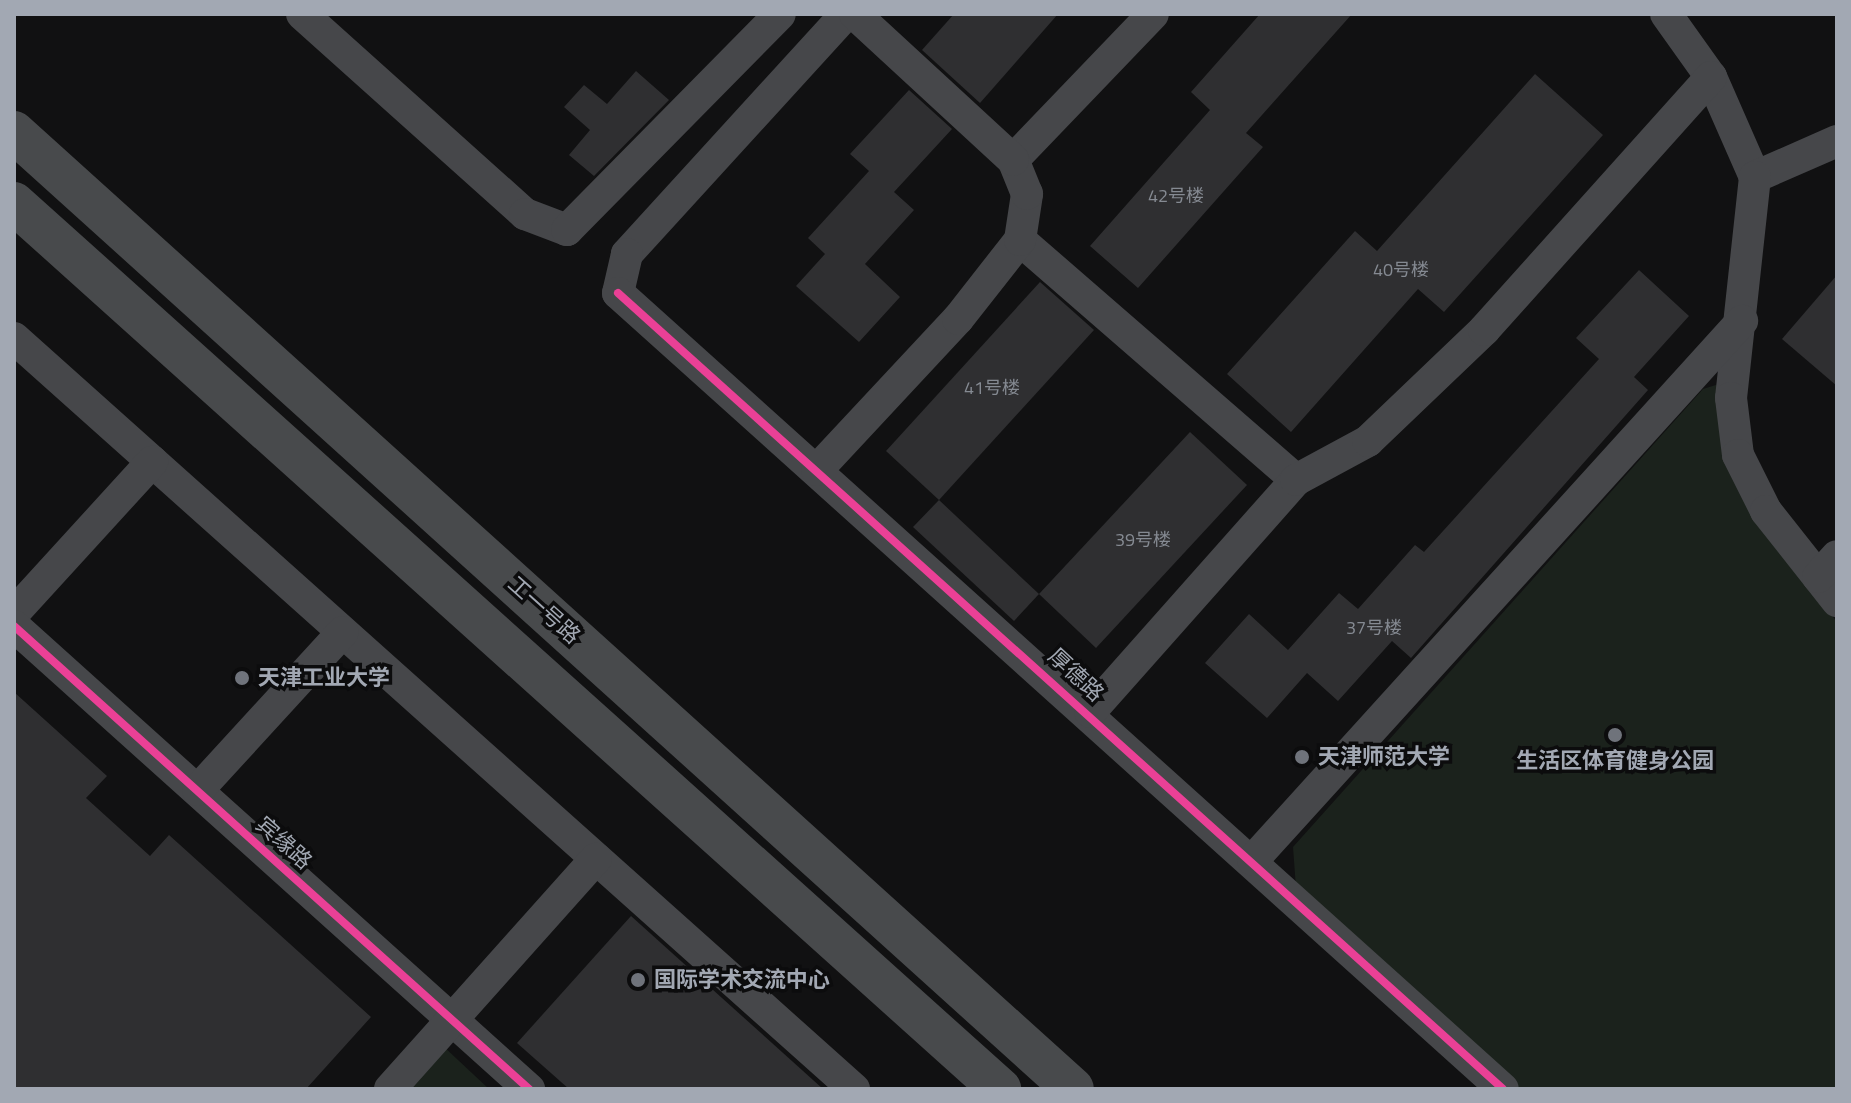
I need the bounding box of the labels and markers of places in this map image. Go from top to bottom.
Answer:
place label: 天津工业大学 [258,665,390,691]
marker: 天津工业大学 [233,669,251,687]
marker: 生活区体育健身公园 [1606,726,1624,744]
place label: 天津师范大学 [1318,744,1450,770]
marker: 天津师范大学 [1293,748,1311,766]
place label: 生活区体育健身公园 [1516,748,1714,774]
place label: 国际学术交流中心 [654,967,830,993]
marker: 国际学术交流中心 [629,971,647,989]

